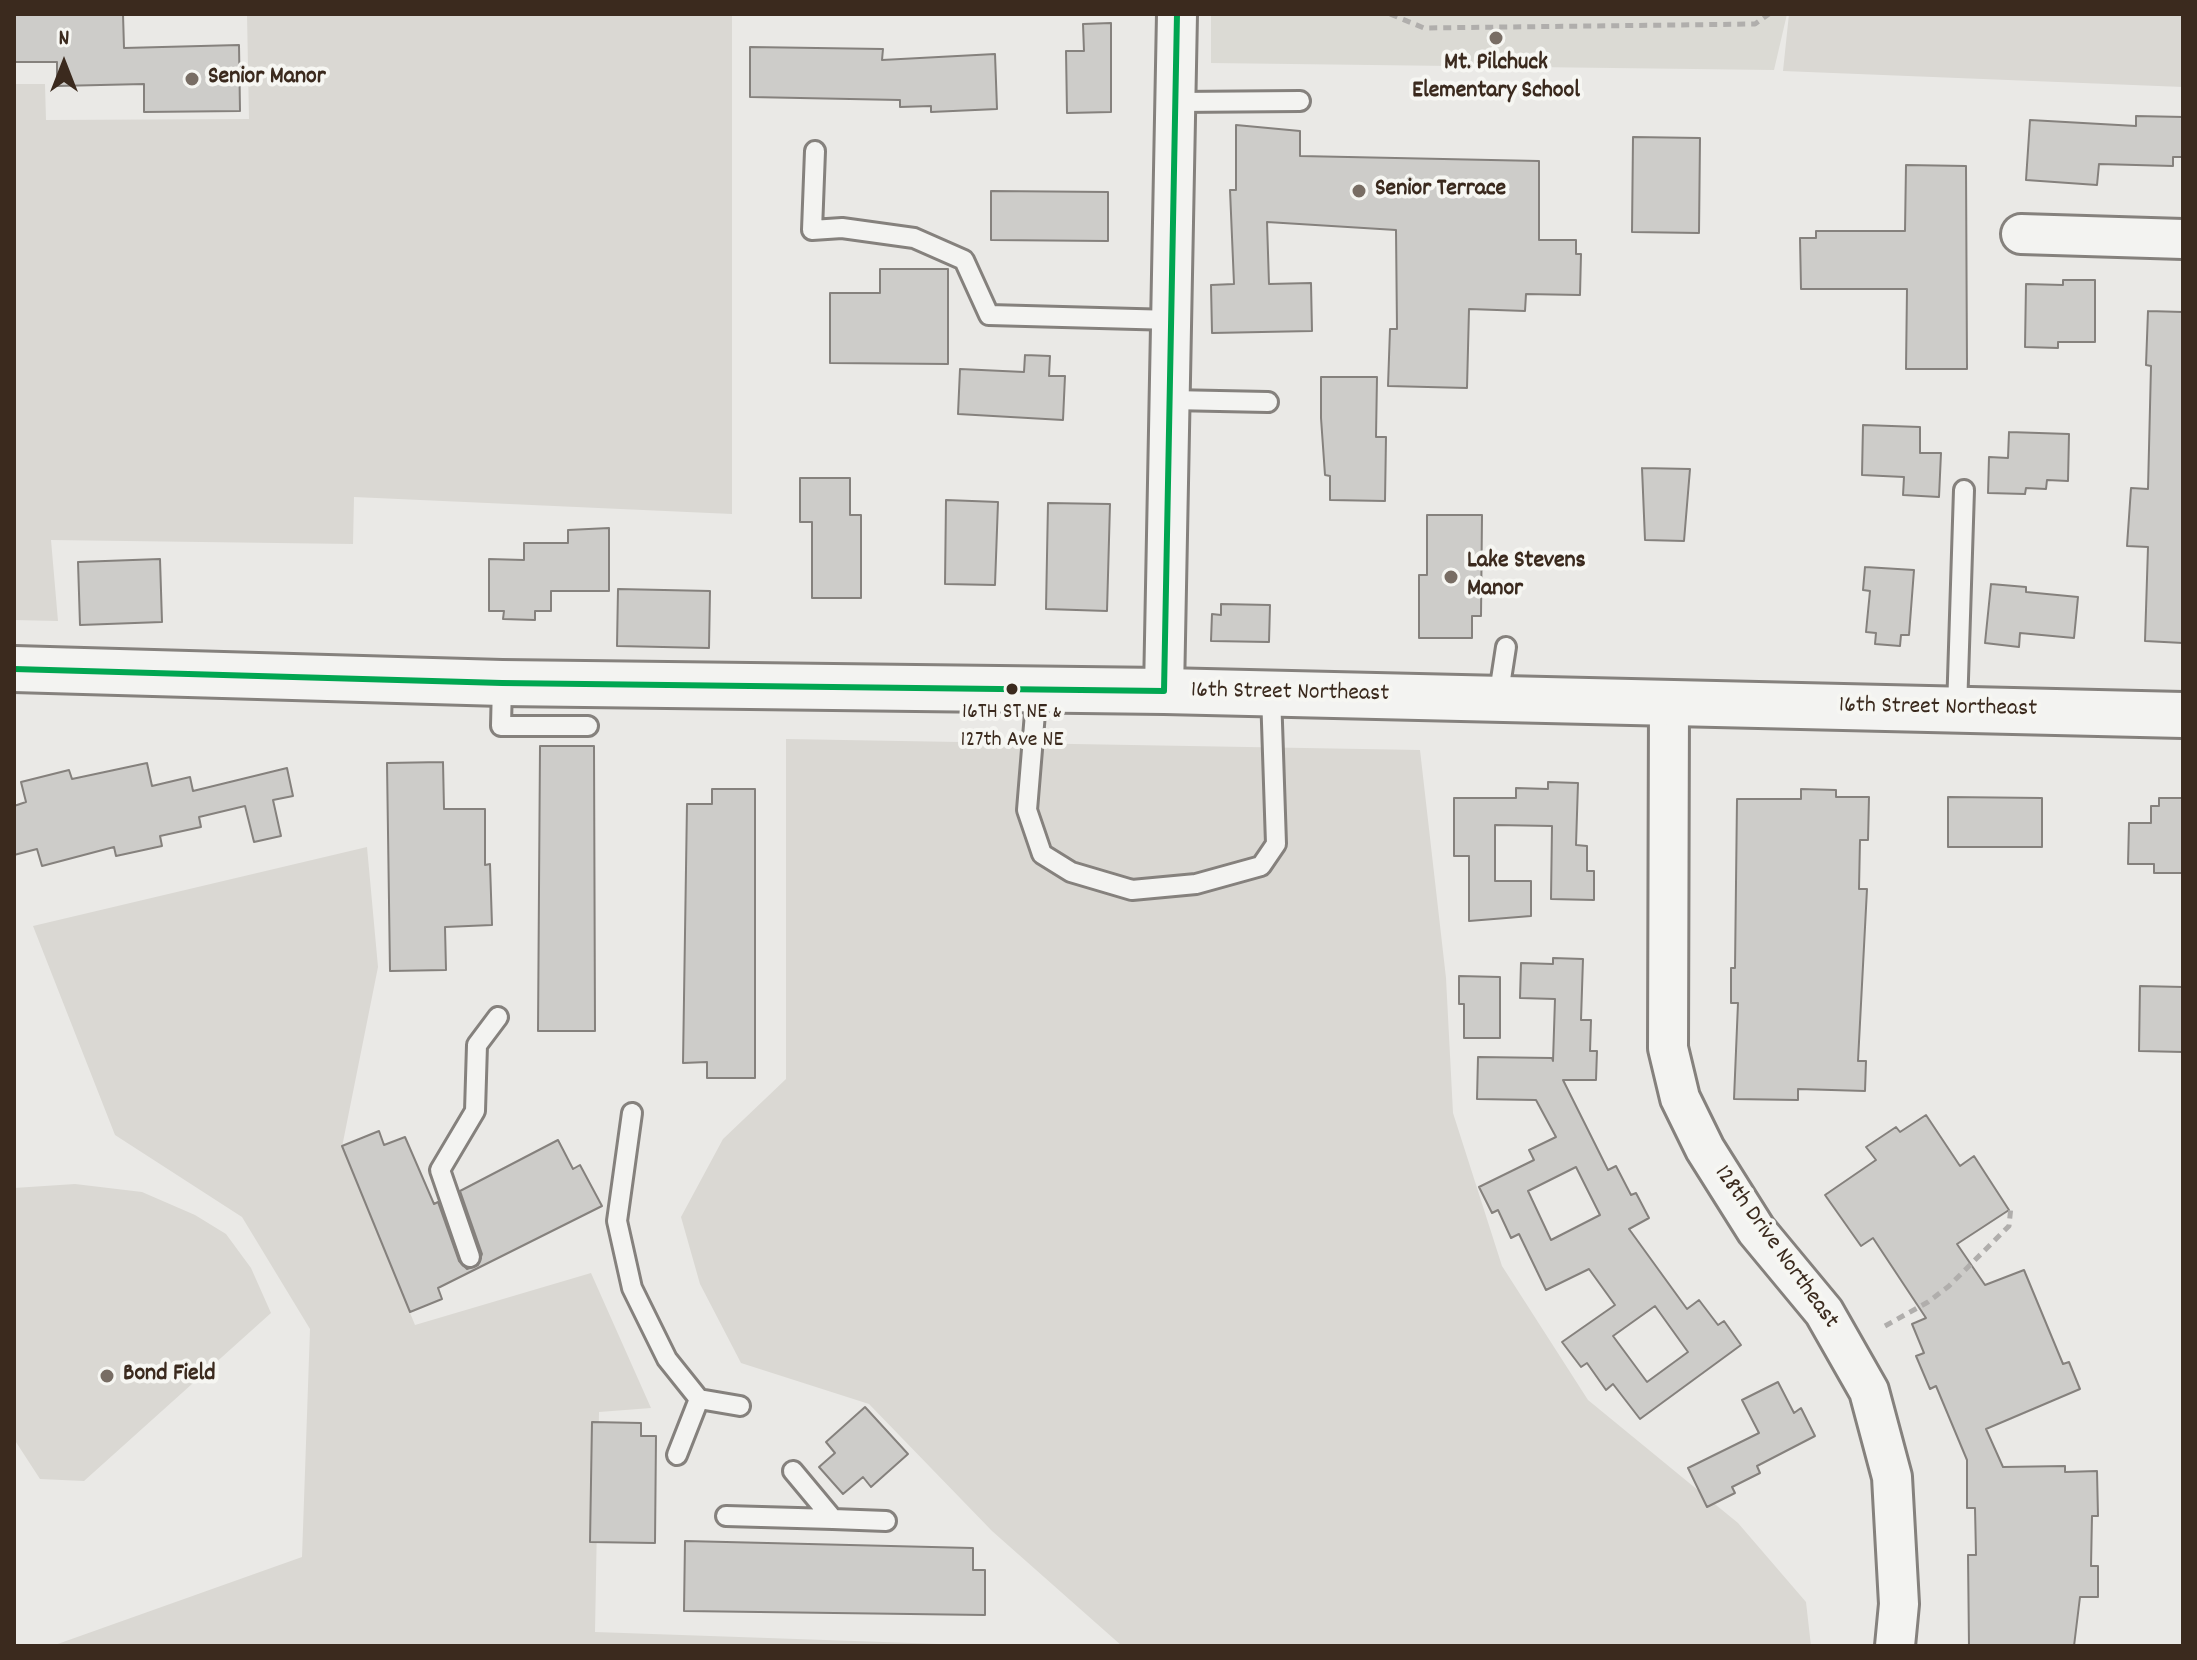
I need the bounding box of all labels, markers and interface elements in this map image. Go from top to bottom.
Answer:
north arrow [24,24,104,104]
text: N [59,24,69,55]
marker: Mt. Pilchuck Elementary School [1487,29,1505,47]
place label: Mt. Pilchuck Elementary School [1412,51,1580,107]
place label: Senior Manor [208,65,326,93]
marker: Senior Manor [183,70,201,88]
place label: Senior Terrace [1375,177,1506,205]
marker: Senior Terrace [1350,182,1368,200]
place label: Lake Stevens Manor [1467,549,1586,605]
marker: Lake Stevens Manor [1442,568,1460,586]
street label: 16th Street Northeast [1191,678,1389,710]
marker: 16TH ST NE & 127th Ave NE [1004,681,1020,697]
street label: 16th Street Northeast [1839,693,2037,725]
place label: 16TH ST NE & 127th Ave NE [961,701,1063,752]
street label: 128th Drive Northeast [1706,1161,1844,1335]
place label: Bond Field [123,1362,216,1390]
marker: Bond Field [98,1367,116,1385]

